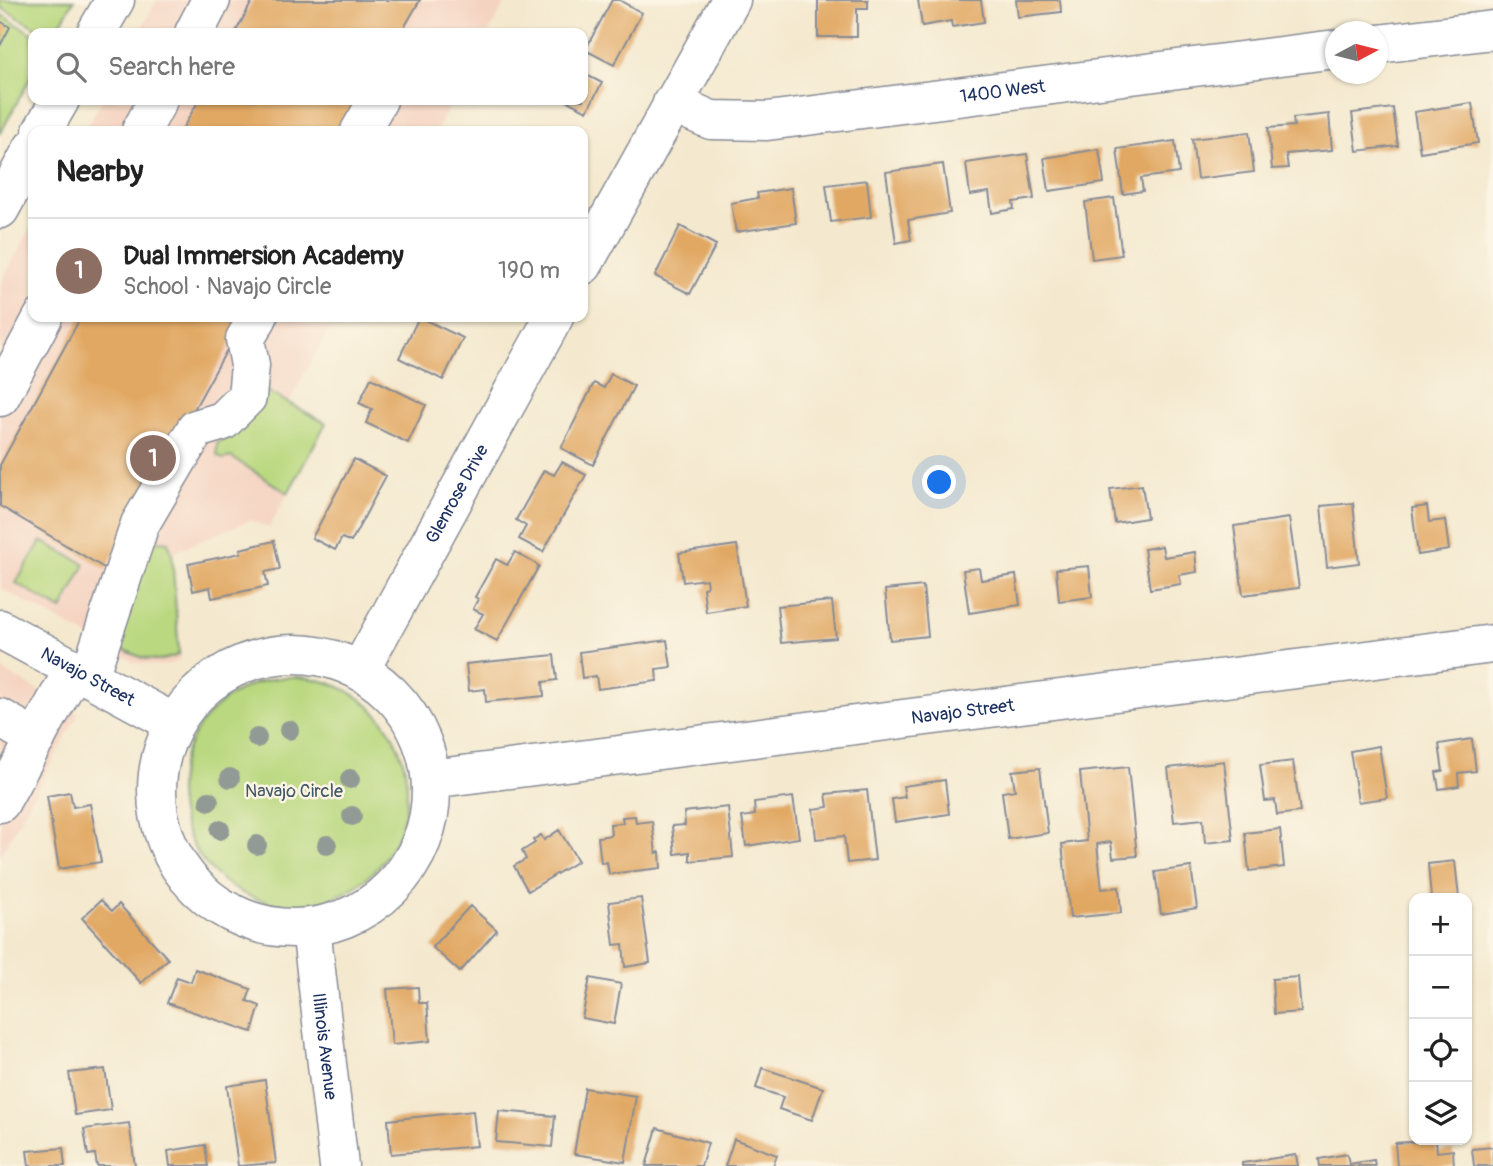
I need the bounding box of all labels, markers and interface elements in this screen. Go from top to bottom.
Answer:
north arrow [1325,21,1388,84]
search box [28,28,588,105]
icon: search [52,48,90,86]
text: Search here [108,51,235,83]
street label: 1400 West [959,75,1047,108]
text: Nearby [56,153,143,190]
text: Dual Immersion Academy [123,240,404,272]
text: 1 [75,256,84,285]
text: 190 m [498,256,560,285]
text: School · Navajo Circle [123,272,331,301]
pin: 1 [130,432,176,484]
street label: Glenrose Drive [421,440,494,548]
your location [922,465,956,499]
street label: Navajo Street [37,642,139,712]
street label: Navajo Street [910,694,1016,730]
park label: Navajo Circle [245,780,343,803]
map controls [1409,893,1472,1145]
button: + [1409,893,1472,956]
button: − [1409,956,1472,1019]
street label: Illinois Avenue [307,992,342,1101]
button: locate [1409,1019,1472,1082]
button: layers [1409,1082,1472,1145]

